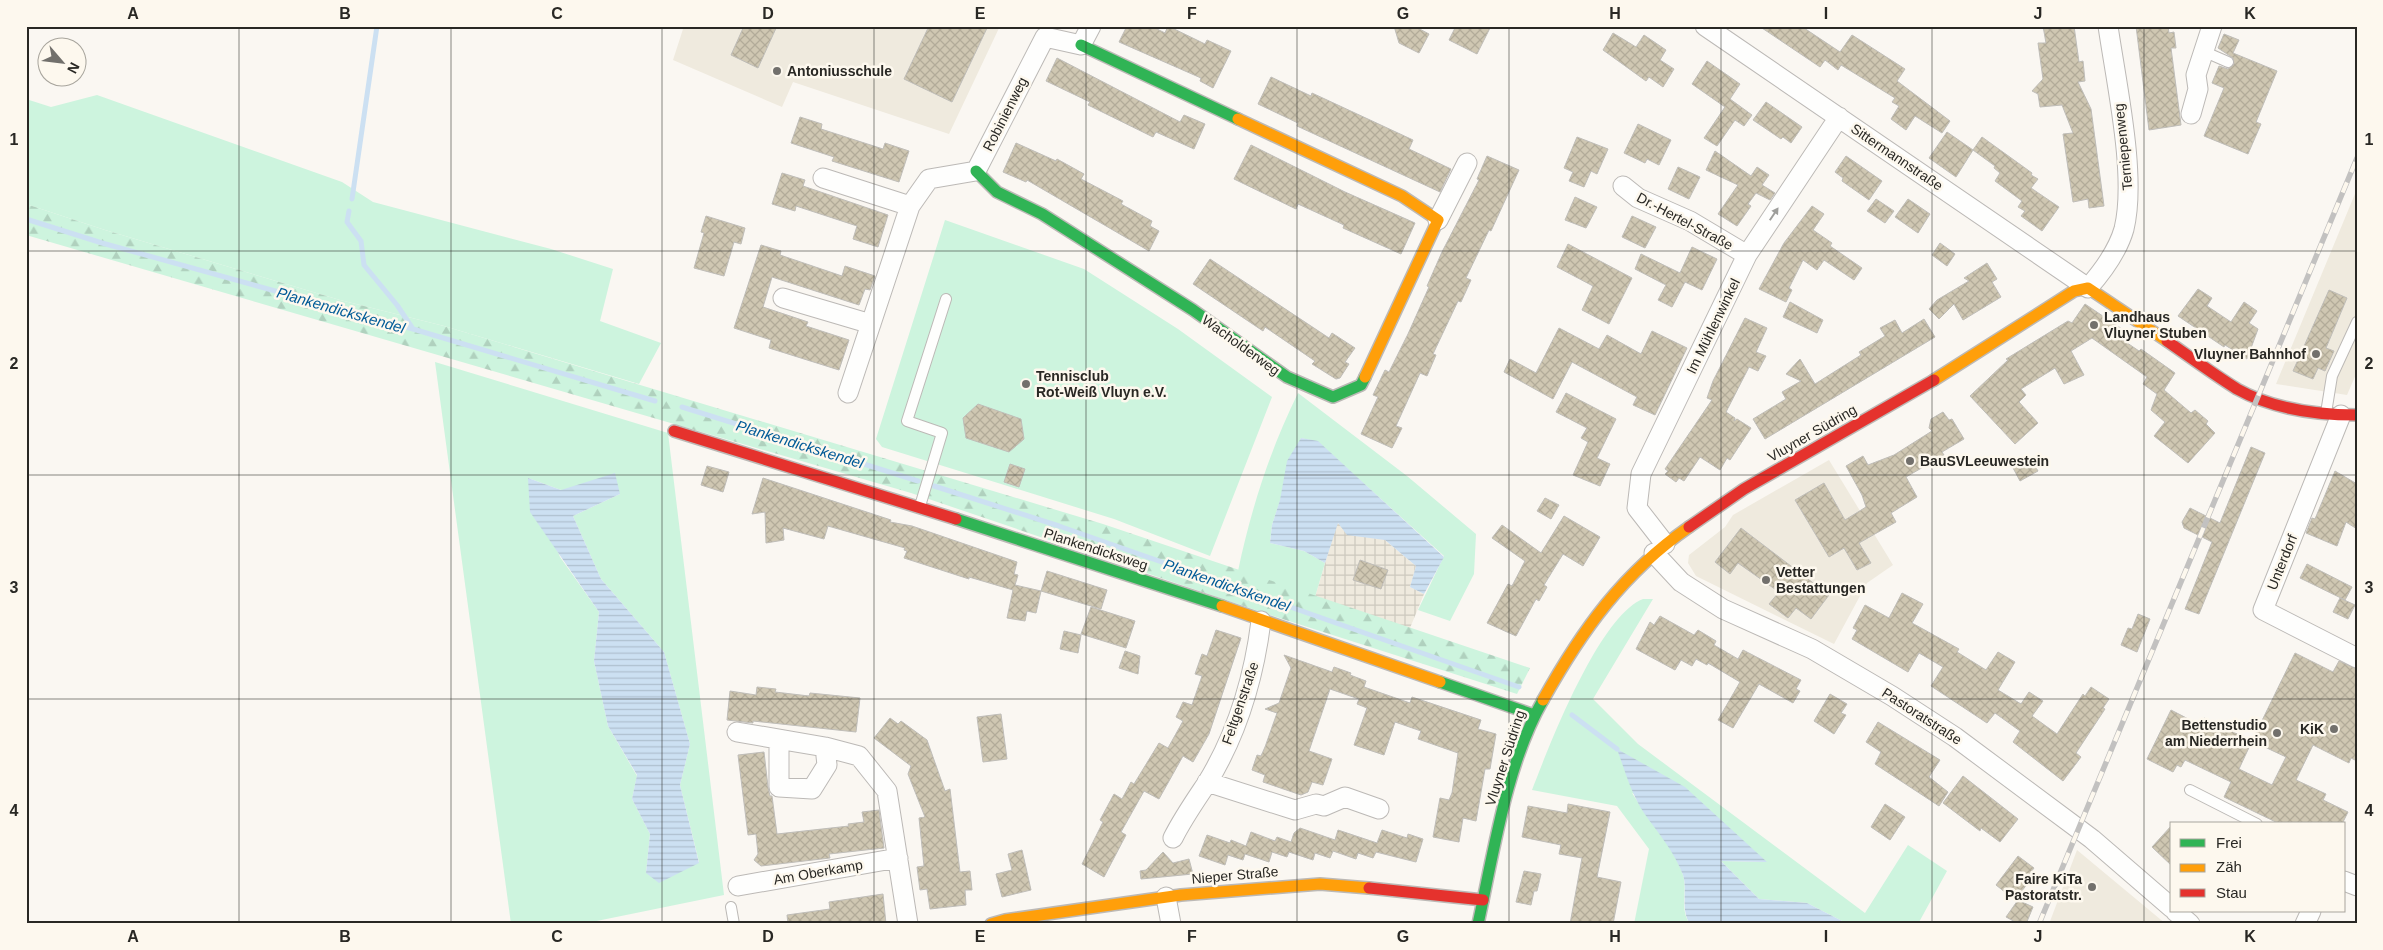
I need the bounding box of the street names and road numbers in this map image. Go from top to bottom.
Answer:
street label: Robinienweg [979,74,1031,154]
street label: Terniepenweg [2110,103,2136,191]
street label: Sittermannstraße [1848,120,1946,194]
street label: Dr.-Hertel-Straße [1634,189,1736,253]
street label: Im Mühlenwinkel [1683,276,1743,376]
street label: Wacholderweg [1199,311,1283,379]
street label: Vluyner Südring [1765,401,1859,465]
street label: Plankendicksweg [1042,525,1150,573]
street label: Unterdorf [2264,532,2300,592]
street label: Feltgenstraße [1218,659,1262,746]
street label: Pastoratstraße [1879,684,1965,748]
street label: Vluyner Südring [1482,708,1528,808]
street label: Am Oberkamp [772,856,864,888]
street label: Nieper Straße [1191,863,1279,887]

